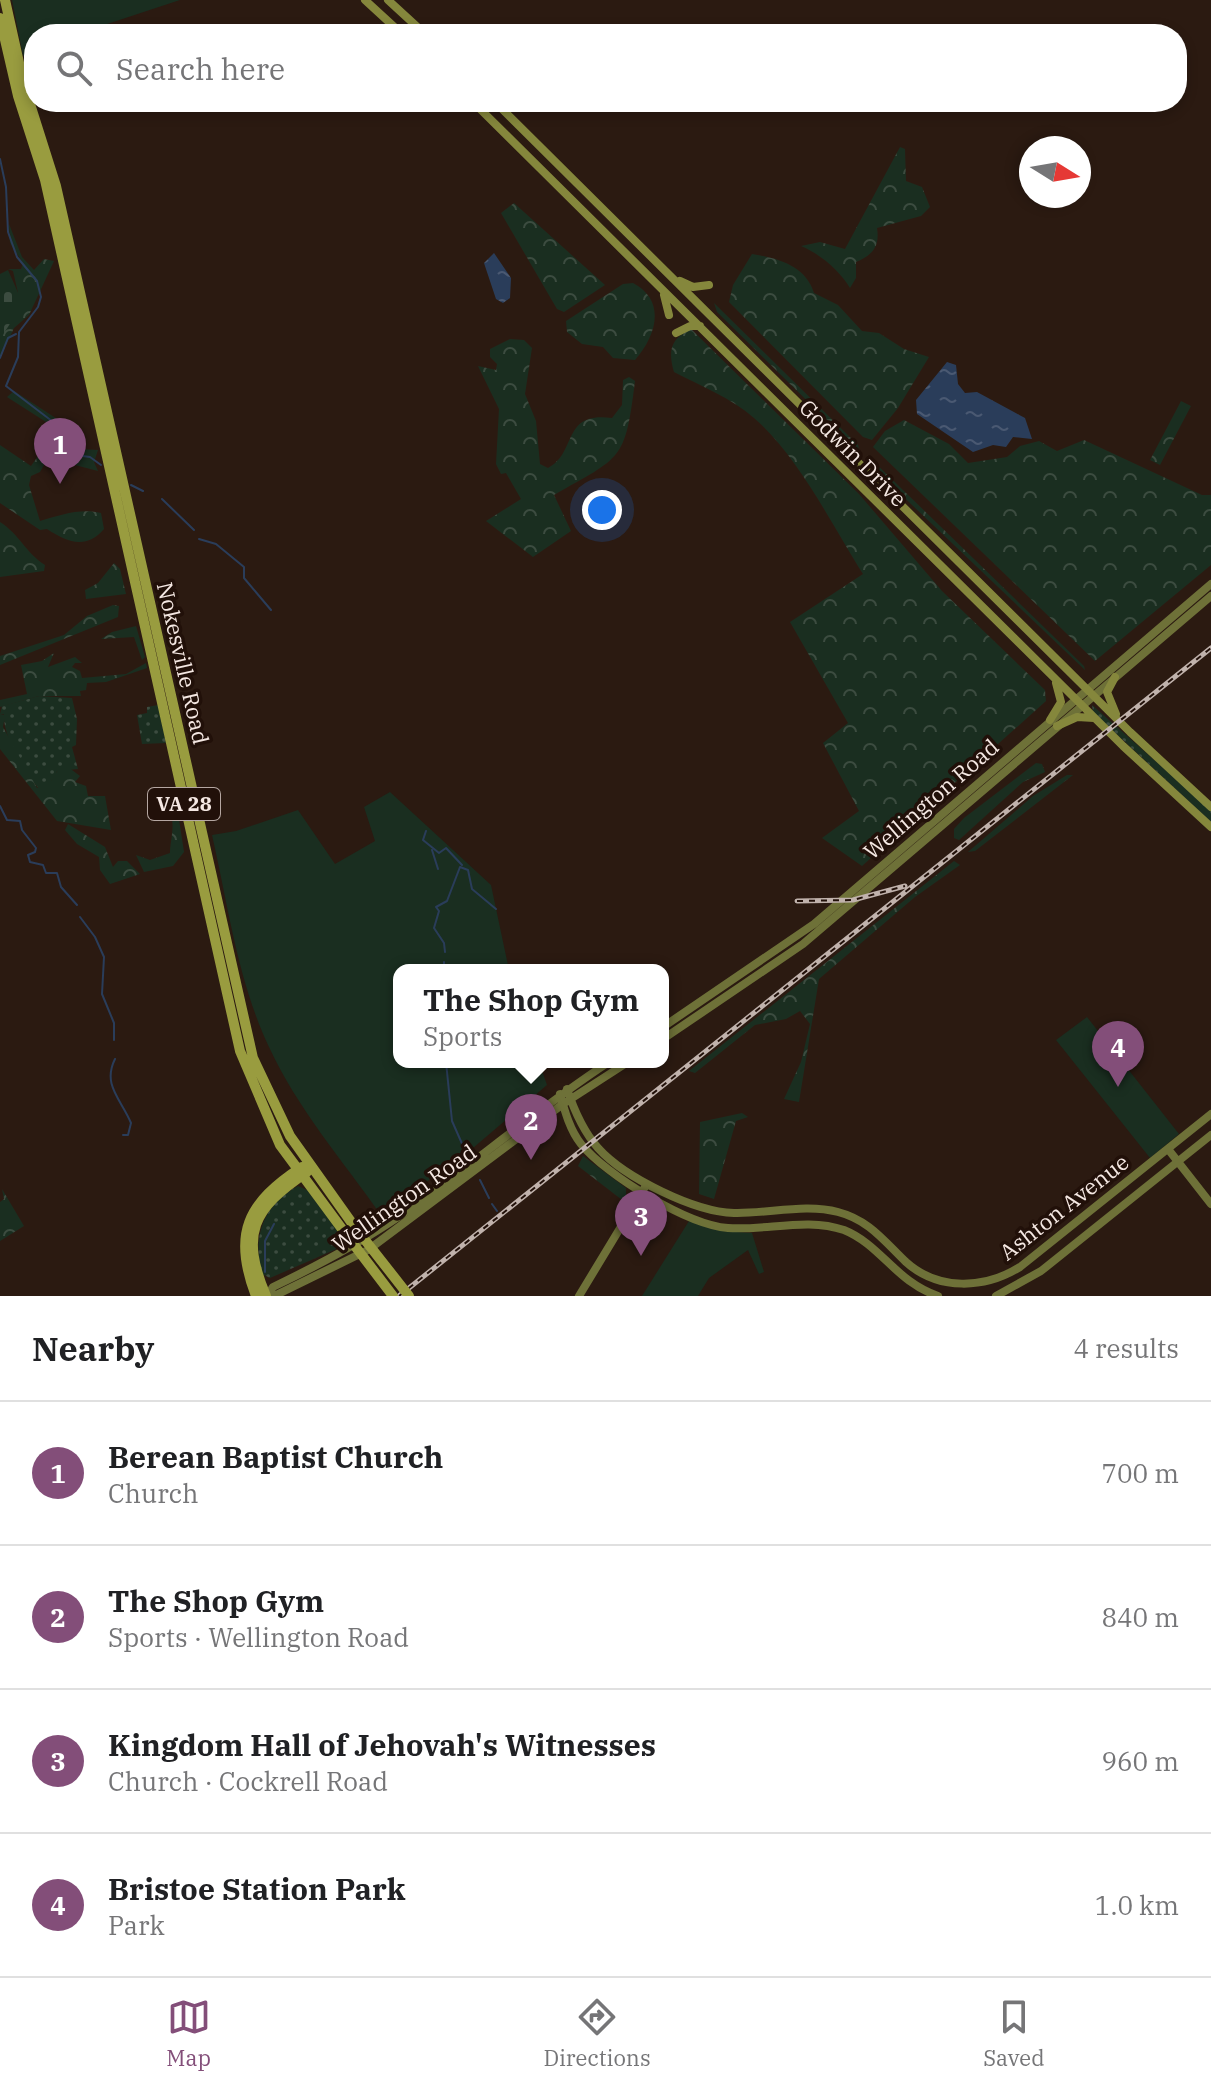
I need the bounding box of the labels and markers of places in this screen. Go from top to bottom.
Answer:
pin: 1 [34,418,86,484]
pin: 4 [1092,1021,1144,1087]
pin: 2 [505,1094,557,1160]
pin: 3 [615,1190,667,1256]

